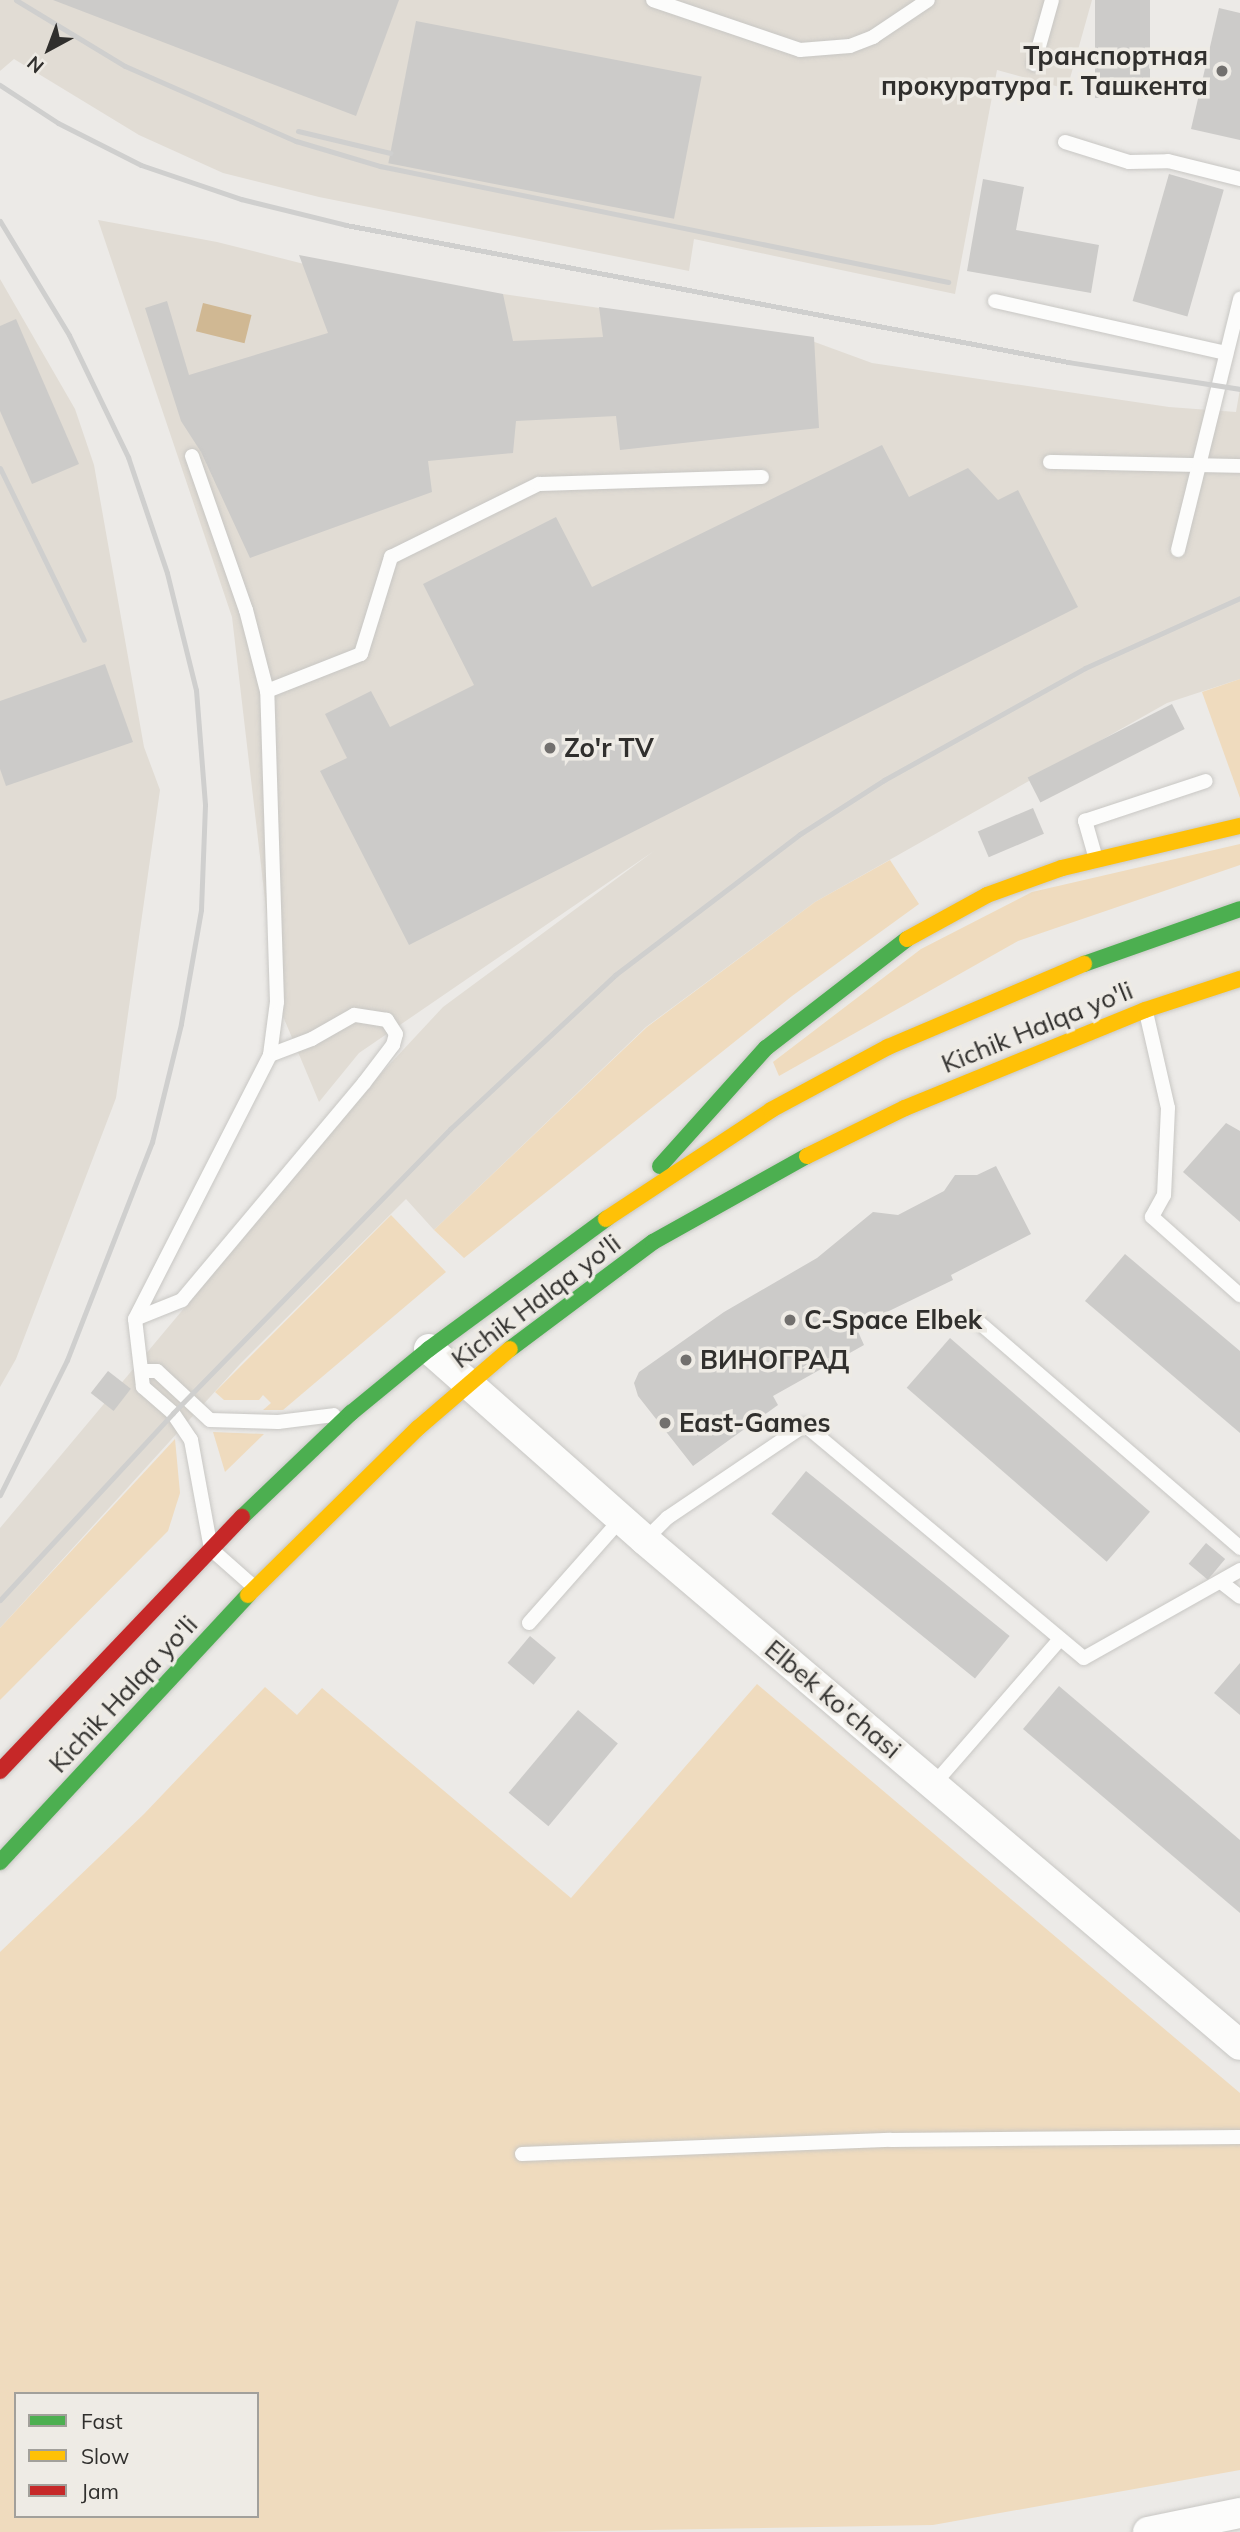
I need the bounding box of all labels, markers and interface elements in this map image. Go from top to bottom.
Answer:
north arrow [14,14,84,84]
place label: Транспортная прокуратура г. Ташкента [881,40,1208,102]
text: N [22,51,49,79]
marker: Транспортная прокуратура г. Ташкента [1214,63,1230,79]
place label: Zo'r TV [564,732,654,764]
marker: Zo'r TV [542,740,558,756]
street label: Kichik Halqa yo'li [937,974,1137,1080]
street label: Kichik Halqa yo'li [445,1227,627,1375]
place label: C-Space Elbek [804,1304,982,1336]
marker: C-Space Elbek [782,1312,798,1328]
place label: ВИНОГРАД [700,1344,849,1376]
marker: ВИНОГРАД [678,1352,694,1368]
place label: East-Games [679,1407,830,1439]
marker: East-Games [657,1415,673,1431]
street label: Kichik Halqa yo'li [42,1609,204,1779]
street label: Elbek ko'chasi [759,1633,907,1765]
legend [14,2392,259,2518]
text: Fast [81,2408,123,2434]
text: Slow [81,2443,129,2469]
text: Jam [81,2478,119,2504]

